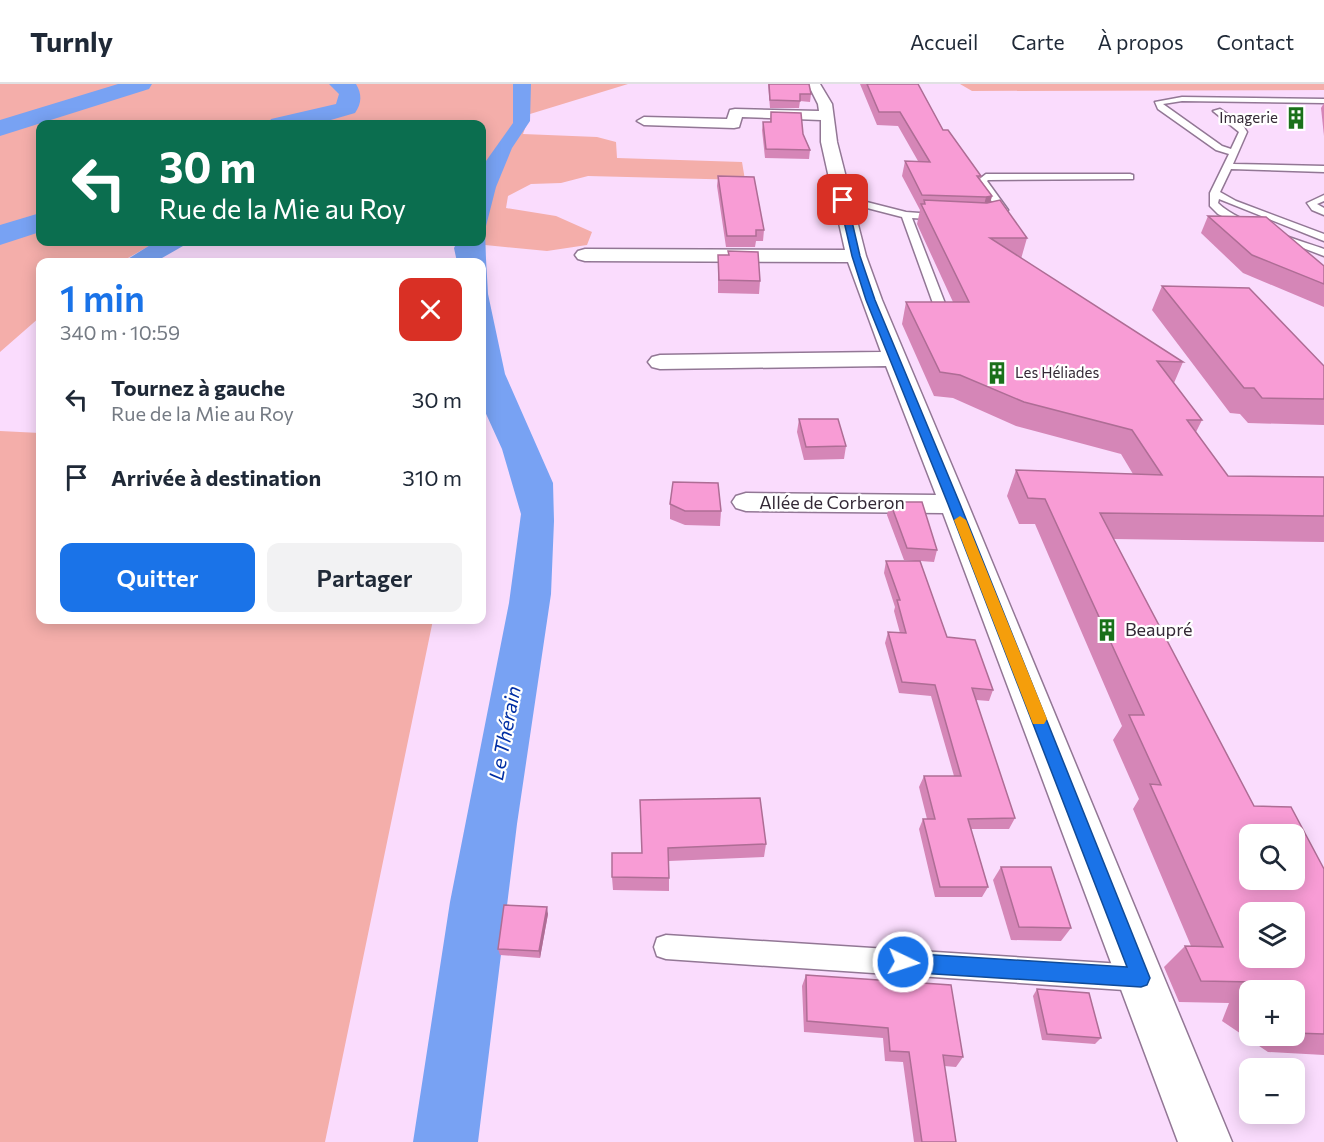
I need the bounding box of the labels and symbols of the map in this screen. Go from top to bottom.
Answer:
building icon: Imagerie [1283,105,1309,131]
place label: Imagerie [1219,108,1278,126]
pin [817,174,868,225]
building icon: Les Héliades [984,360,1010,386]
place label: Les Héliades [1015,363,1099,381]
street label: Allée de Corberon [759,491,905,513]
building icon: Beaupré [1094,617,1120,643]
place label: Beaupré [1125,618,1193,640]
water label: Le Thérain [483,684,525,782]
position arrow [871,930,935,994]

